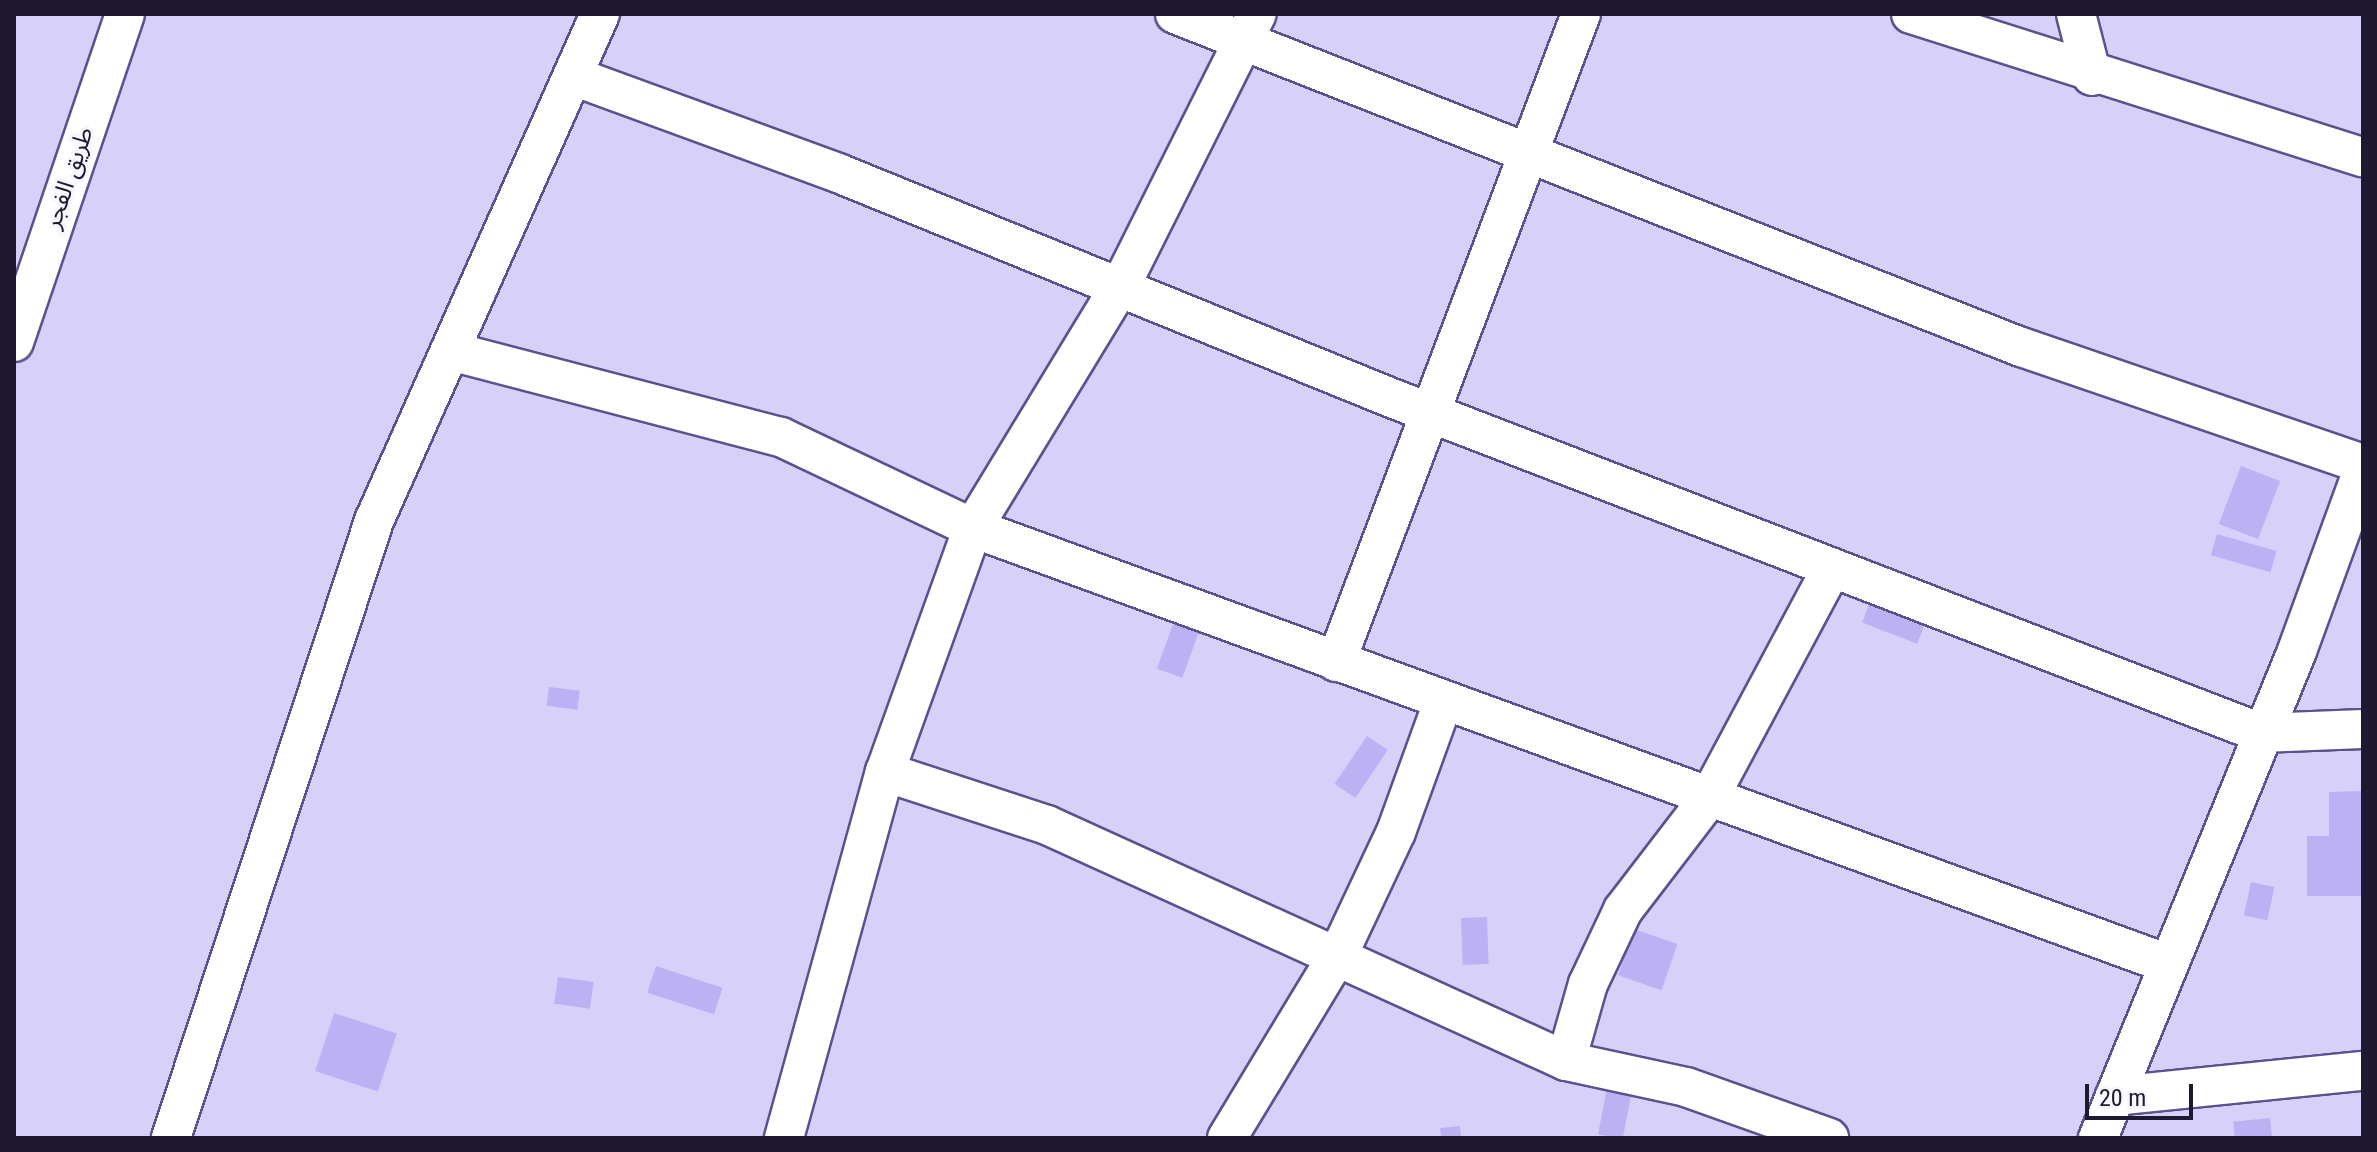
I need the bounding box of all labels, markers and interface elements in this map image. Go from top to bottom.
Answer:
street label: طريق الفجر [38,123,100,233]
scale bar [2089,1068,2197,1118]
text: 20 m [2099,1084,2146,1112]

